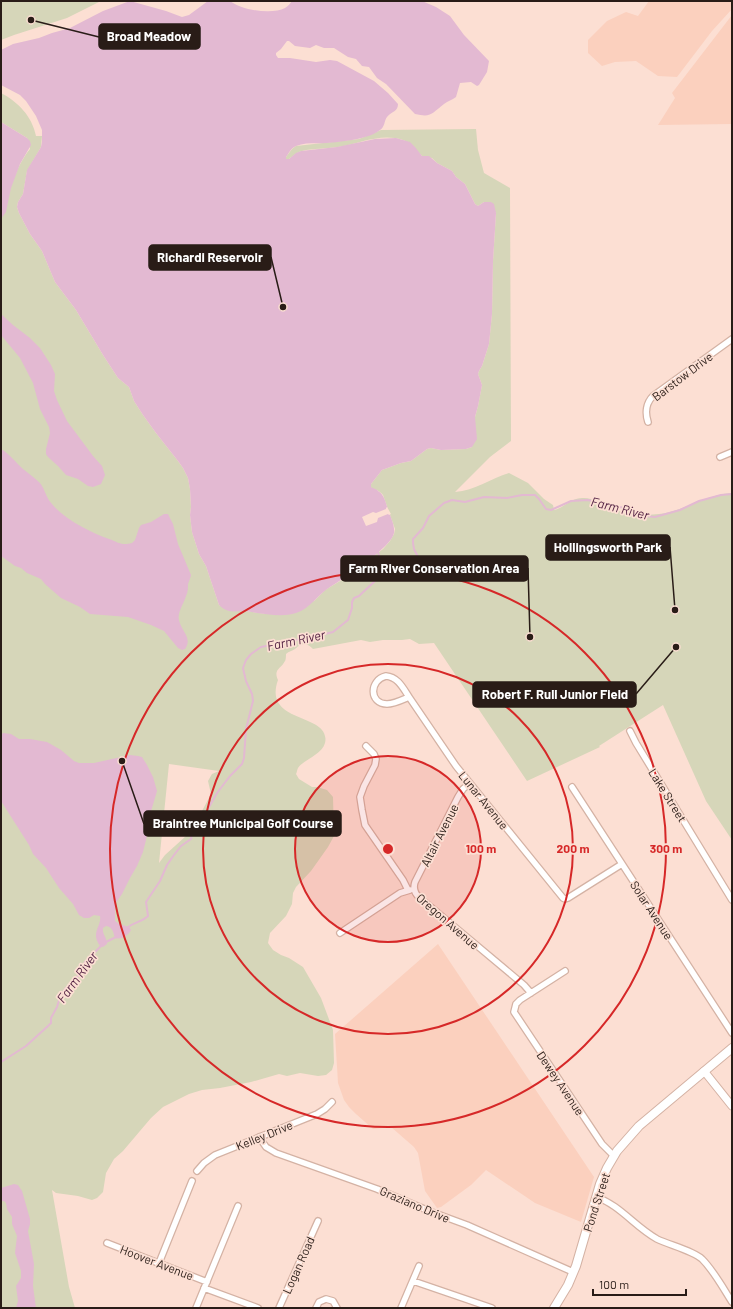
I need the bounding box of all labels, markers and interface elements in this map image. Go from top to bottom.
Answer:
callout: Broad Meadow [99,24,200,49]
text: Broad Meadow [107,28,191,44]
callout: Richardi Reservoir [149,245,271,270]
text: Richardi Reservoir [157,249,263,265]
street label: Barstow Drive [649,349,715,403]
water label: Farm River [589,493,651,523]
callout: Hollingsworth Park [546,535,670,560]
text: Hollingsworth Park [554,539,662,555]
callout: Farm River Conservation Area [341,556,528,581]
text: Farm River Conservation Area [348,560,520,576]
water label: Farm River [265,626,327,654]
callout: Robert F. Rull Junior Field [473,682,636,707]
text: Robert F. Rull Junior Field [482,686,628,702]
street label: Lake Street [646,766,690,824]
street label: Lunar Avenue [456,768,512,832]
street label: Altair Avenue [417,801,461,869]
callout: Braintree Municipal Golf Course [144,811,341,836]
text: Braintree Municipal Golf Course [153,815,333,831]
text: 100 m [466,841,496,855]
text: 200 m [557,841,589,855]
text: 300 m [650,841,682,855]
centre of rings [381,842,395,856]
street label: Solar Avenue [628,878,676,942]
street label: Oregon Avenue [414,890,482,952]
water label: Farm River [53,948,101,1006]
street label: Dewey Avenue [534,1048,588,1118]
street label: Kelley Drive [234,1117,294,1153]
street label: Pond Street [580,1171,612,1233]
street label: Graziano Drive [378,1183,452,1225]
street label: Logan Road [279,1234,317,1296]
street label: Hoover Avenue [118,1242,196,1282]
scale bar [593,1271,686,1297]
text: 100 m [599,1277,629,1291]

